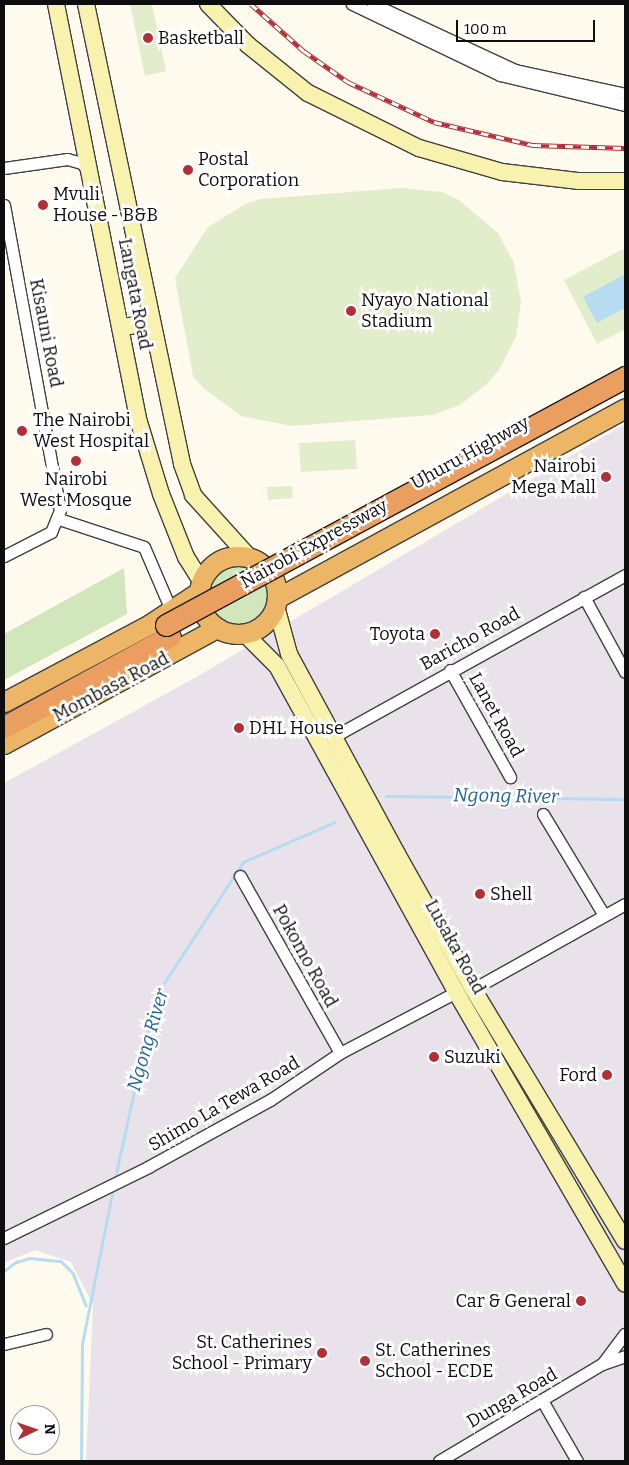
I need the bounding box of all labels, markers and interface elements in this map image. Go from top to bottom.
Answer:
scale bar [459,10,598,42]
text: 100 m [464,20,507,38]
place label: Basketball [158,27,244,49]
marker: Basketball [142,32,154,44]
place label: Postal Corporation [198,149,299,192]
marker: Postal Corporation [182,164,194,176]
place label: Mvuli House - B&B [53,184,158,226]
marker: Mvuli House - B&B [37,199,49,211]
street label: Langata Road [114,237,156,351]
street label: Kisauni Road [25,277,67,389]
place label: Nyayo National Stadium [361,290,489,332]
marker: Nyayo National Stadium [345,305,357,317]
place label: The Nairobi West Hospital [33,410,149,452]
street label: Uhuru Highway [407,412,533,494]
marker: The Nairobi West Hospital [15,424,29,438]
marker: Nairobi West Mosque [70,455,82,467]
place label: Nairobi Mega Mall [511,456,596,498]
place label: Nairobi West Mosque [20,469,132,512]
marker: Nairobi Mega Mall [600,471,612,483]
street label: Nairobi Expressway [237,495,391,593]
street label: Baricho Road [416,603,524,675]
place label: Toyota [370,623,425,645]
marker: Toyota [429,628,441,640]
street label: Mombasa Road [49,647,173,727]
street label: Lanet Road [464,669,528,761]
place label: DHL House [249,717,344,739]
marker: DHL House [233,722,245,734]
water label: Ngong River [453,784,559,808]
place label: Shell [490,883,532,905]
marker: Shell [474,888,486,900]
street label: Lusaka Road [420,896,490,998]
street label: Pokomo Road [268,901,342,1011]
water label: Ngong River [123,986,173,1094]
place label: Suzuki [444,1046,501,1068]
marker: Suzuki [428,1051,440,1063]
street label: Shimo La Tewa Road [145,1052,303,1156]
place label: Ford [559,1064,597,1086]
marker: Ford [601,1069,613,1081]
place label: Car & General [456,1290,571,1312]
marker: Car & General [575,1295,587,1307]
place label: St. Catherines School - Primary [172,1332,312,1375]
place label: St. Catherines School - ECDE [375,1340,493,1382]
marker: St. Catherines School - Primary [316,1347,328,1359]
marker: St. Catherines School - ECDE [359,1355,371,1367]
street label: Dunga Road [463,1363,561,1433]
north arrow [10,1405,60,1455]
text: N [41,1423,58,1435]

